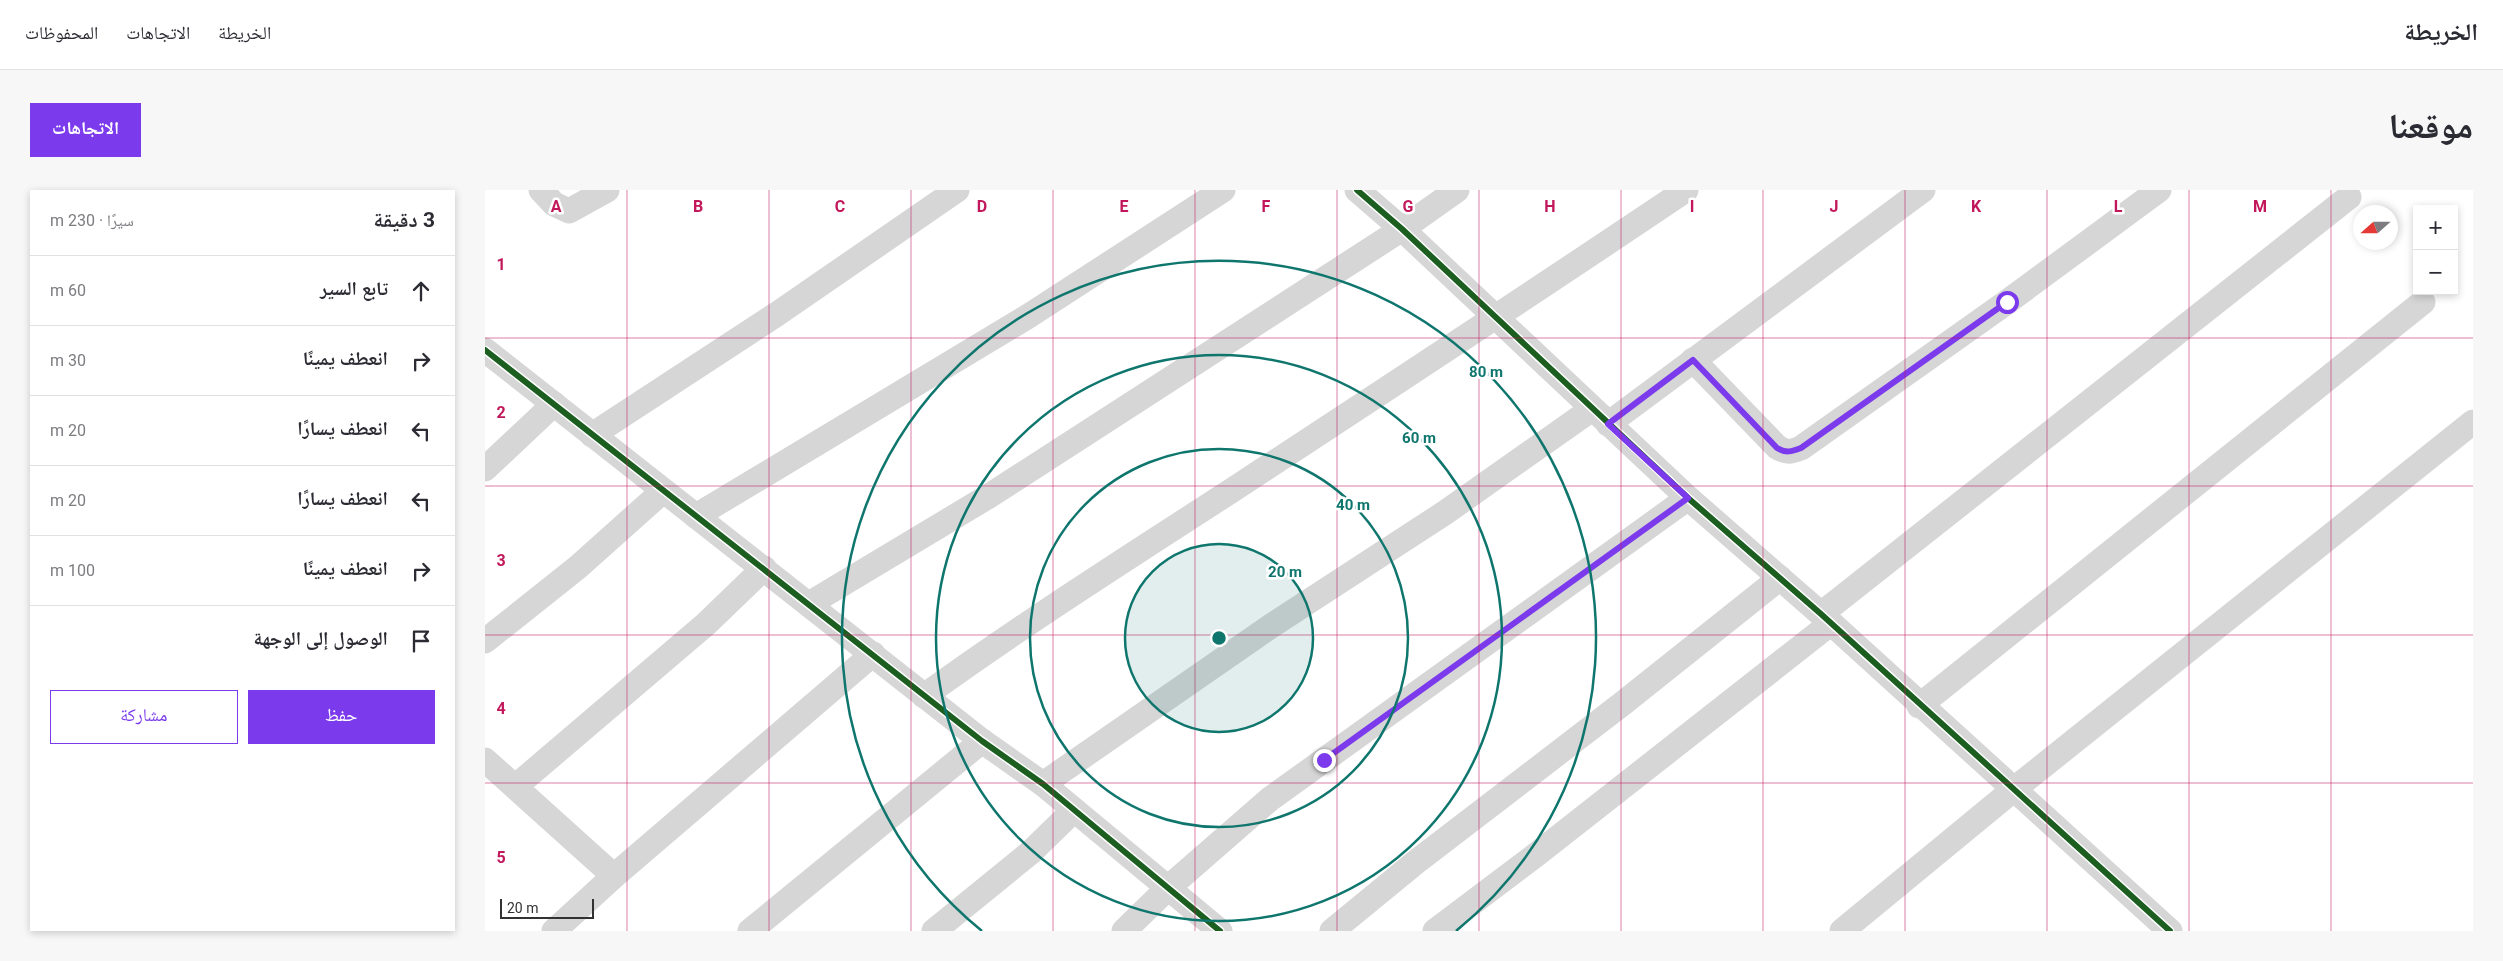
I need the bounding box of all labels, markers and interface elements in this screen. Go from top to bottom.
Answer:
text: الخريطة [2404,18,2478,46]
text: المحفوظات [25,22,98,43]
text: الاتجاهات [126,22,190,43]
text: الخريطة [218,22,271,43]
button: الاتجاهات [30,103,141,157]
text: موقعنا [2388,106,2473,147]
text: A [551,197,562,216]
text: B [693,197,703,216]
text: C [835,197,845,216]
text: D [977,197,987,216]
text: E [1120,197,1129,216]
text: F [1262,197,1271,216]
text: G [1403,197,1414,216]
text: H [1544,197,1556,216]
text: I [1690,197,1694,216]
text: J [1830,197,1838,216]
text: K [1971,197,1982,216]
text: L [2114,197,2123,216]
text: M [2253,197,2267,216]
north arrow [2353,205,2398,250]
map controls [2413,205,2458,295]
button: + [2413,205,2458,250]
text: 3 دقيقة [374,208,435,232]
text: سيرًا · 230 m [50,211,134,230]
button: − [2413,250,2458,295]
text: 1 [496,255,506,274]
text: تابع السير [320,277,388,300]
icon: ahead [407,277,435,305]
text: 60 m [50,281,86,300]
route start [1996,291,2019,314]
text: انعطف يمينًا [303,347,388,370]
icon: right [407,347,435,375]
text: 30 m [50,351,86,370]
text: 80 m [1469,363,1503,381]
text: 2 [496,403,506,422]
text: انعطف يسارًا [297,417,388,440]
icon: left [407,417,435,445]
text: 20 m [50,421,86,440]
text: 60 m [1402,429,1436,447]
text: انعطف يسارًا [297,487,388,510]
icon: left [407,487,435,515]
text: 20 m [50,491,86,510]
text: 40 m [1336,496,1370,514]
text: 3 [496,551,506,570]
text: انعطف يمينًا [303,557,388,580]
icon: right [407,557,435,585]
text: 100 m [50,561,95,580]
text: 20 m [1268,563,1302,581]
text: الوصول إلى الوجهة [254,627,388,650]
icon: arrive [407,627,435,655]
centre of rings [1210,629,1228,647]
button: مشاركة [50,690,238,744]
button: حفظ [248,690,435,744]
text: 4 [496,699,506,718]
route end [1313,749,1336,772]
text: 5 [496,848,506,867]
scale bar [500,896,594,919]
text: 20 m [507,900,539,916]

